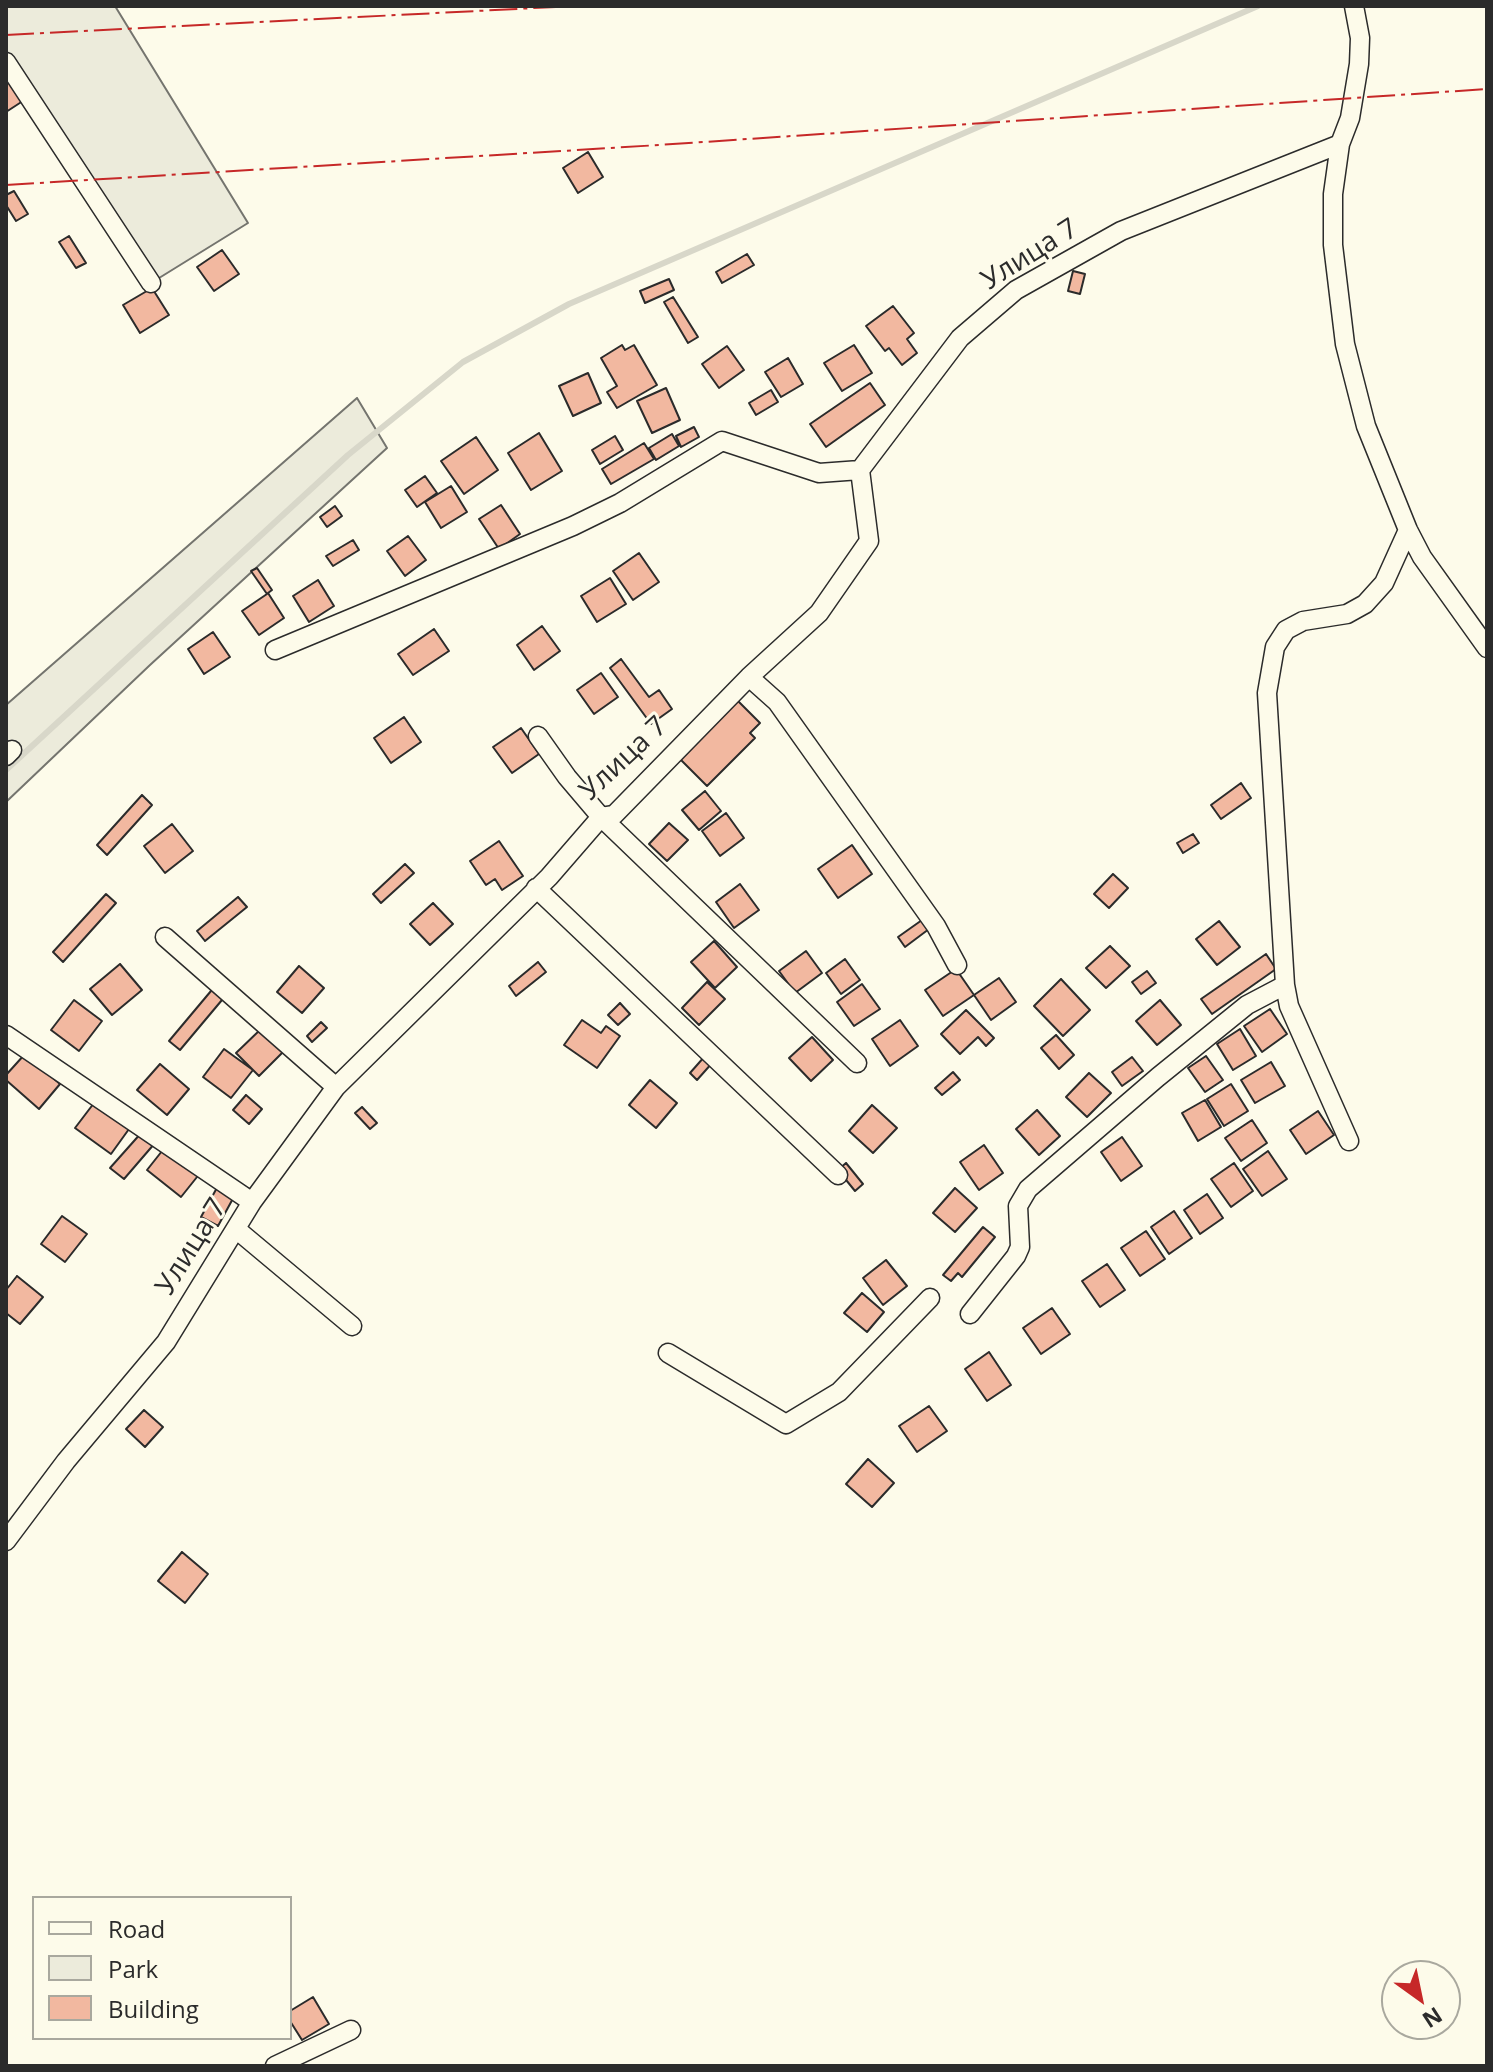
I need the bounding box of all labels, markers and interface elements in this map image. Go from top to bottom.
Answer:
street label: Улица 7 [976,212,1084,298]
street label: Улица 7 [573,710,675,808]
street label: Улица 7 [149,1193,235,1301]
legend [32,1896,292,2040]
text: Road [108,1912,165,1945]
text: Park [108,1952,158,1985]
north arrow [1381,1960,1461,2040]
text: Building [108,1992,199,2025]
text: N [1417,2001,1449,2036]

